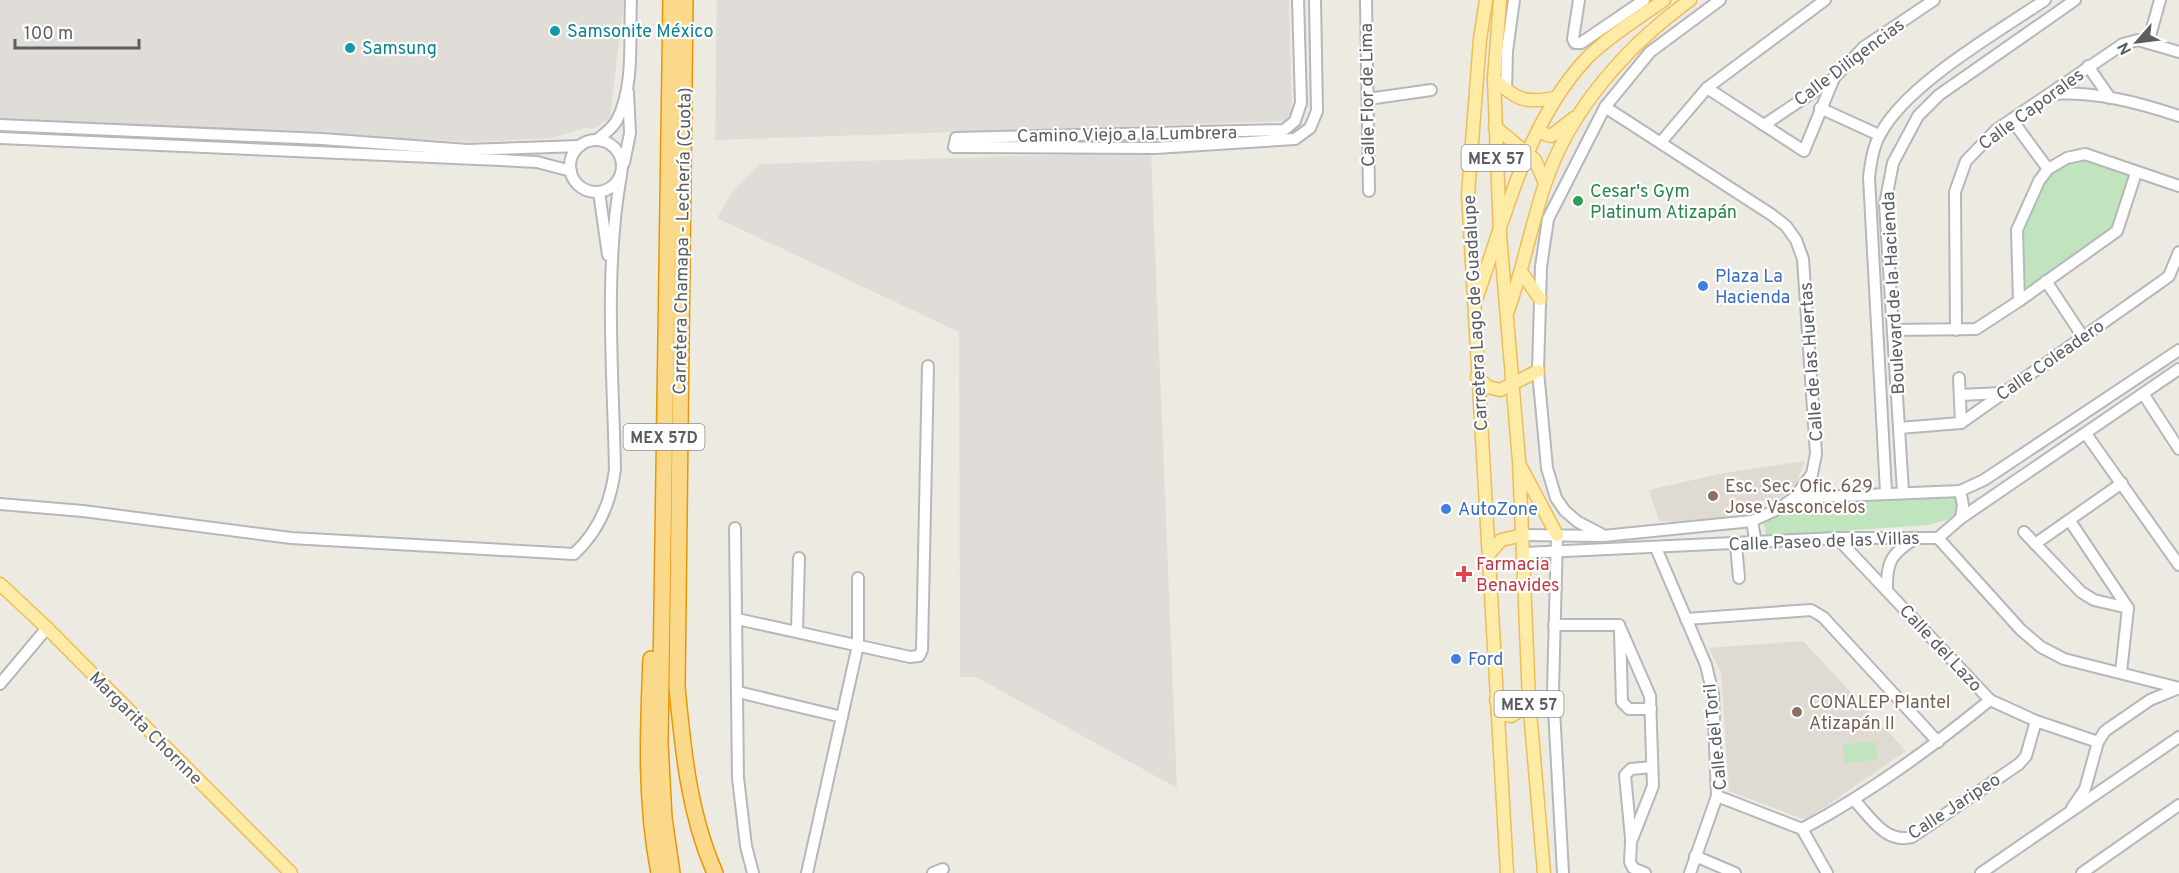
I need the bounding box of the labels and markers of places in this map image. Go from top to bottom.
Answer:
place label: Samsonite México [567,21,713,44]
marker: Samsonite México [548,24,562,38]
place label: Samsung [362,38,437,61]
marker: Samsung [343,41,357,55]
place label: Cesar's Gym Platinum Atizapán [1590,181,1737,225]
marker: Cesar's Gym Platinum Atizapán [1571,194,1585,208]
place label: Plaza La Hacienda [1715,266,1790,310]
marker: Plaza La Hacienda [1696,279,1710,293]
place label: Esc. Sec. Ofic. 629 Jose Vasconcelos [1725,476,1873,520]
marker: Esc. Sec. Ofic. 629 Jose Vasconcelos [1706,489,1720,503]
place label: AutoZone [1458,499,1538,522]
marker: AutoZone [1439,502,1453,516]
place label: Farmacia Benavides [1476,554,1559,598]
marker: Farmacia Benavides [1457,567,1471,581]
place label: Ford [1468,649,1503,672]
marker: Ford [1449,652,1463,666]
place label: CONALEP Plantel Atizapán II [1809,692,1951,736]
marker: CONALEP Plantel Atizapán II [1790,705,1804,719]

